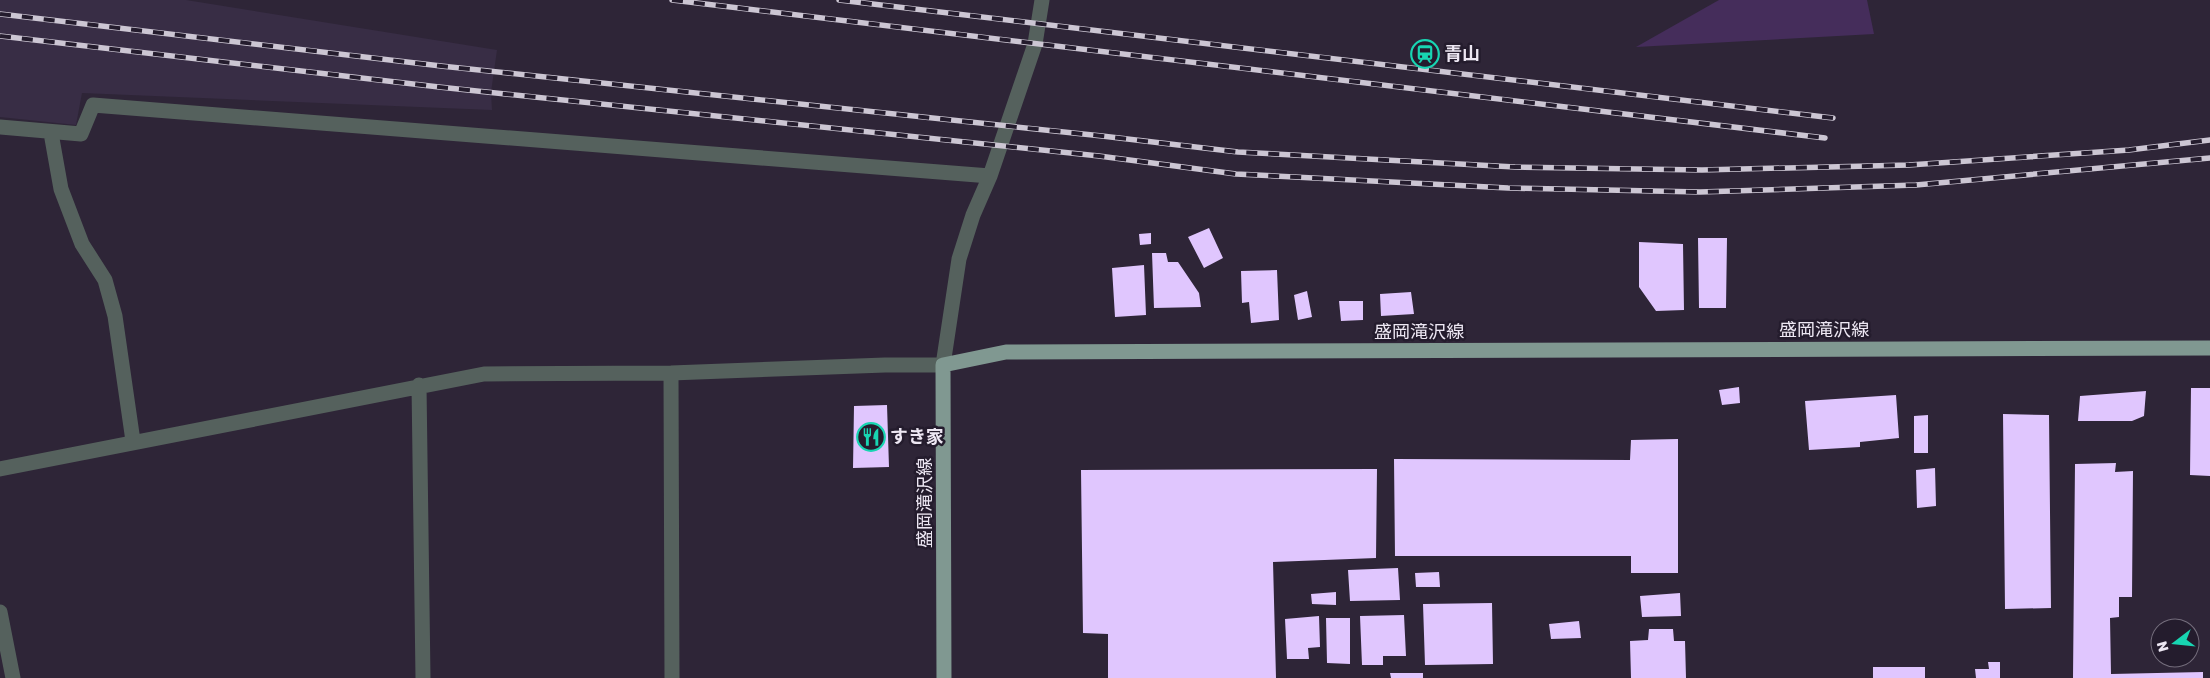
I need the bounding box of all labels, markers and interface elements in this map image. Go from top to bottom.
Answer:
station icon: 青山 [1410,39,1440,69]
place label: 青山 [1444,43,1480,65]
street label: 盛岡滝沢線 [1779,319,1869,341]
street label: 盛岡滝沢線 [1374,321,1464,343]
restaurant icon: すき家 [856,422,886,452]
place label: すき家 [890,426,944,448]
street label: 盛岡滝沢線 [914,458,936,548]
north arrow [2150,618,2200,668]
text: N [2153,639,2173,654]

